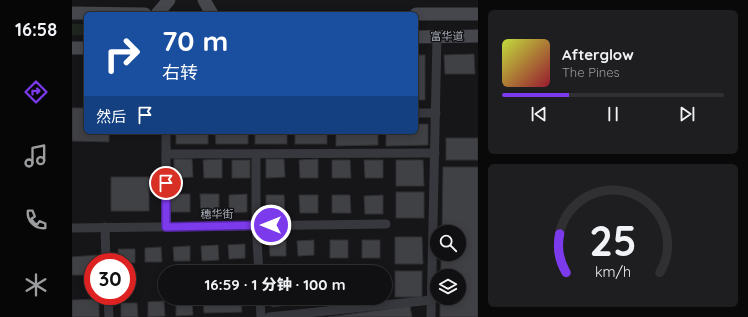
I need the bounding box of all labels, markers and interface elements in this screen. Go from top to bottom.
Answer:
text: 16:58 [15,18,57,41]
text: 70 m [162,23,228,58]
icon: right [96,28,148,80]
street label: 富华道 [430,29,464,43]
text: Afterglow [562,45,634,64]
text: 右转 [162,61,198,84]
text: The Pines [562,64,620,80]
icon: directions [22,78,50,106]
icon: previous [528,103,550,125]
icon: pause [602,103,624,125]
icon: next [676,103,698,125]
icon: arrive [134,104,156,126]
text: 然后 [96,107,126,126]
icon: music [22,142,50,170]
pin [149,166,183,200]
icon: arrive [155,172,177,194]
position arrow [250,204,292,246]
icon: phone [22,206,50,234]
street label: 穗华街 [200,207,234,221]
text: 25 [589,214,637,266]
map controls [430,225,466,305]
button: search [430,225,466,261]
speed limit sign: 30 [84,253,136,305]
text: km/h [595,263,631,281]
button: layers [430,269,466,305]
icon: climate [22,271,50,299]
text: 16:59 · 1 分钟 · 100 m [204,275,346,294]

